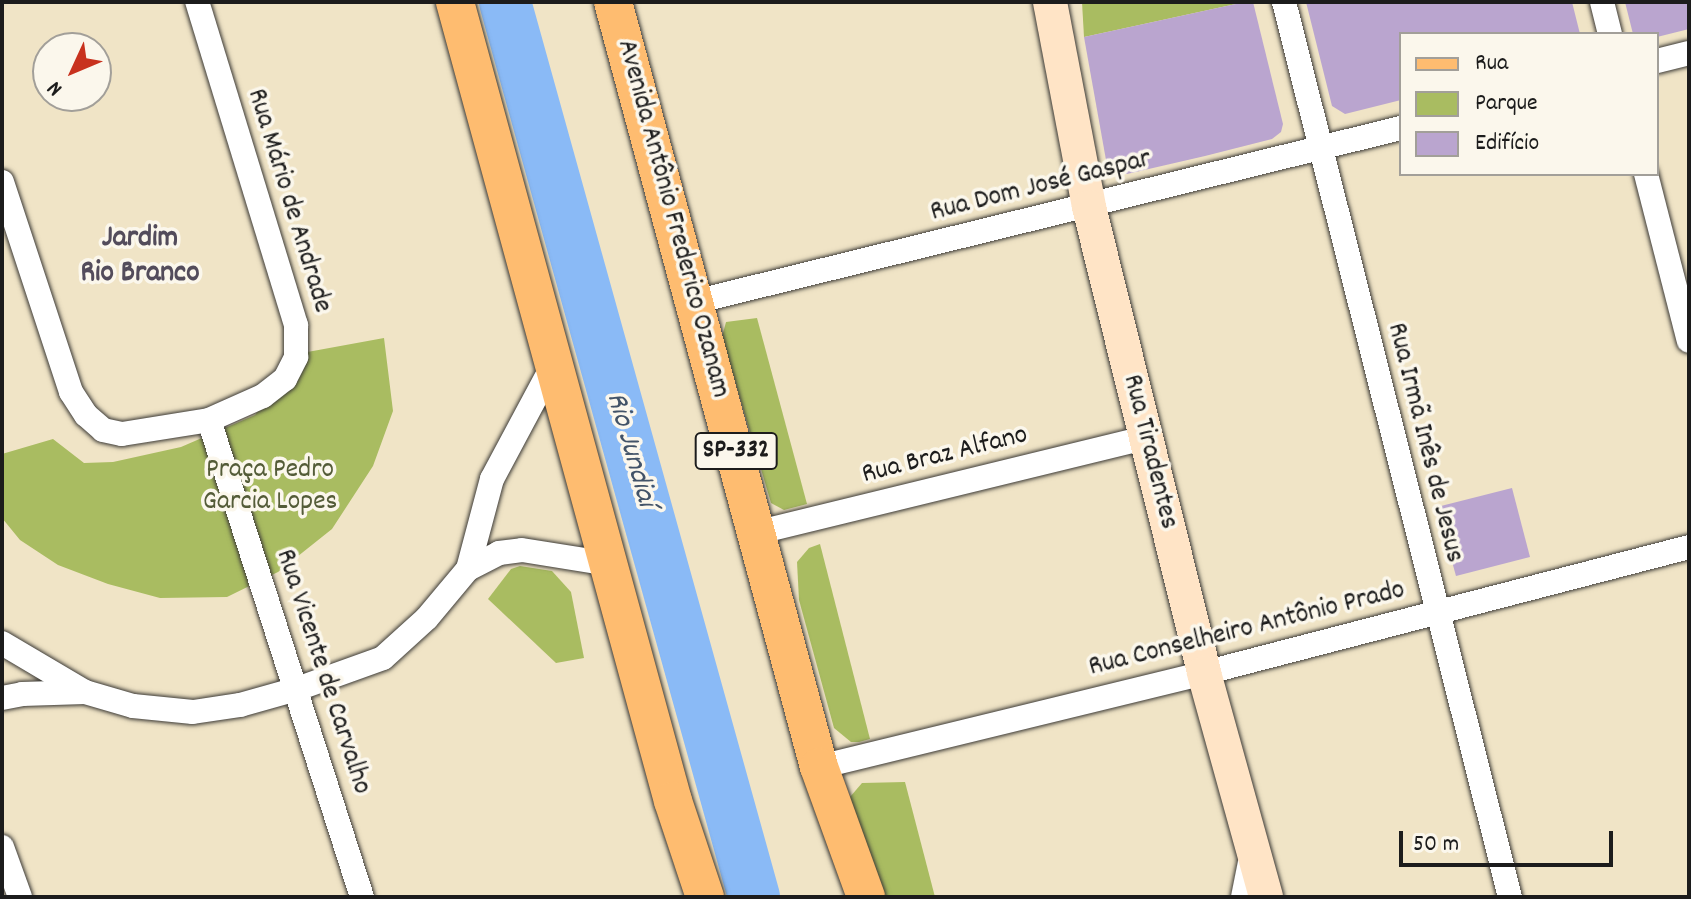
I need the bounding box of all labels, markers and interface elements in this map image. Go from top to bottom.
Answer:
north arrow [32,32,112,112]
legend [1399,32,1659,176]
street label: Avenida Antônio Frederico Ozanam [608,36,736,402]
text: Rua [1475,47,1508,81]
text: N [41,73,71,102]
street label: Rua Mário de Andrade [238,85,338,317]
text: Parque [1475,87,1538,121]
text: Edifício [1475,127,1539,161]
street label: Rua Dom José Gaspar [927,143,1155,231]
district label: Jardim Rio Branco [80,222,200,292]
street label: Rua Irmã Inês de Jesus [1378,320,1470,566]
street label: Rua Tiradentes [1114,371,1184,533]
water label: Rio Jundiaí [596,389,662,511]
street label: Rua Braz Alfano [859,419,1031,493]
road number: SP-332 [694,429,778,473]
park label: Praça Pedro Garcia Lopes [203,454,337,520]
street label: Rua Vicente de Carvalho [267,545,377,799]
street label: Rua Conselheiro Antônio Prado [1085,574,1409,686]
scale bar [1403,815,1617,865]
text: 50 m [1413,828,1459,862]

